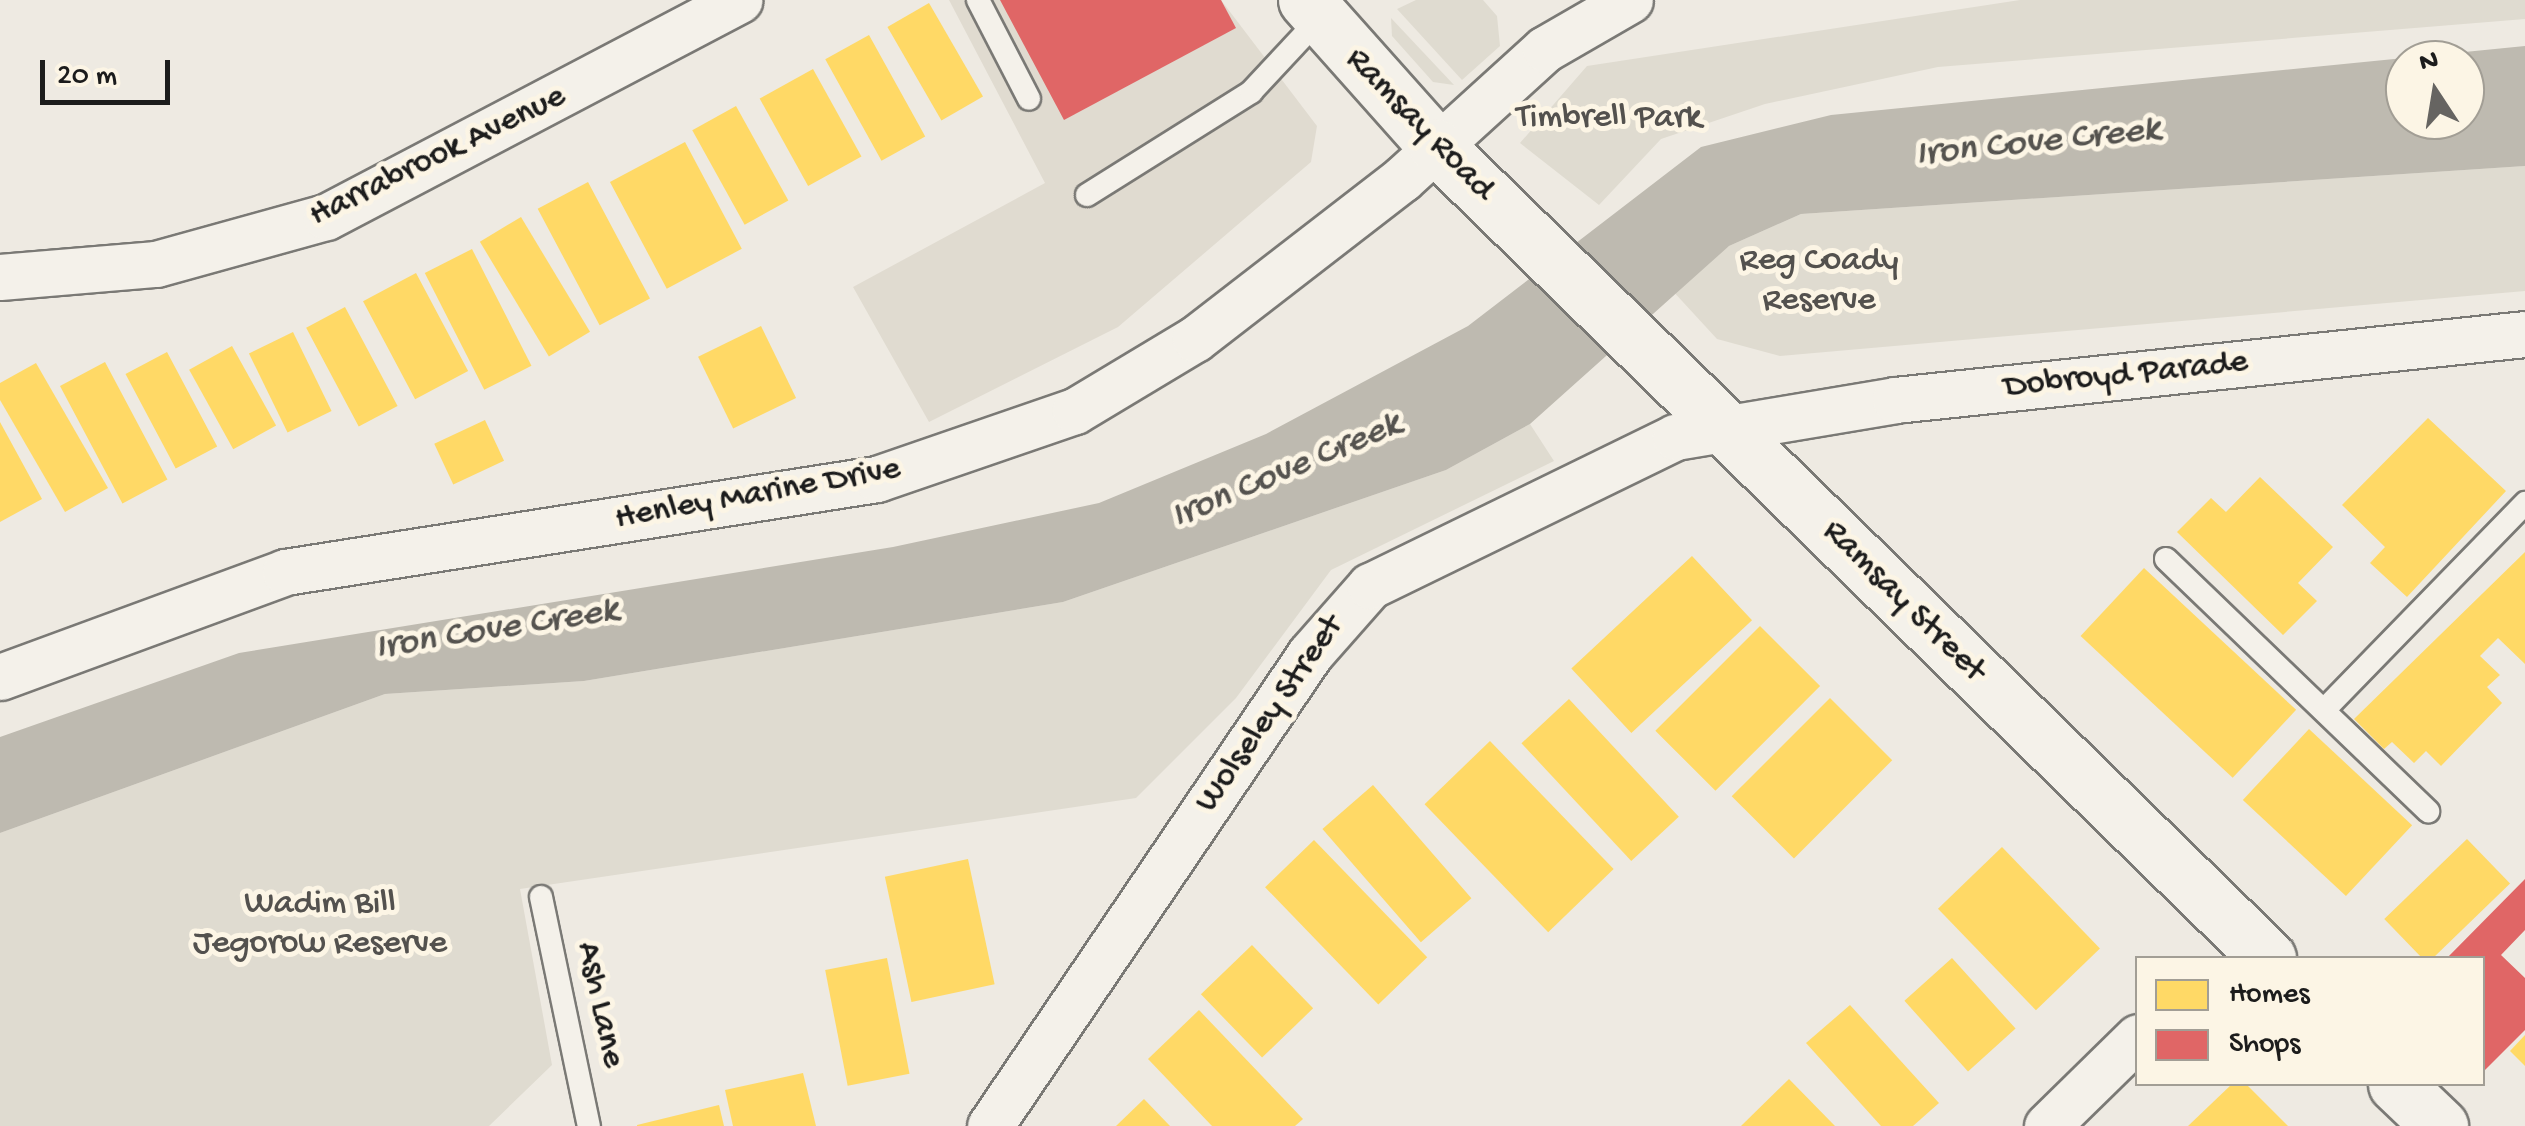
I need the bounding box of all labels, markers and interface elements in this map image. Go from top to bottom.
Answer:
scale bar [45,40,175,102]
street label: Ramsay Road [1336,40,1502,210]
north arrow [2385,40,2485,140]
text: N [2417,44,2441,80]
text: 20 m [57,60,117,95]
street label: Harrabrook Avenue [303,77,573,237]
park label: Timbrell Park [1516,98,1702,140]
water label: Iron Cove Creek [1914,109,2162,179]
park label: Reg Coady Reserve [1740,241,1898,323]
street label: Dobroyd Parade [2002,342,2250,410]
water label: Iron Cove Creek [1165,403,1409,541]
street label: Henley Marine Drive [612,449,904,541]
street label: Ramsay Street [1813,512,1993,692]
water label: Iron Cove Creek [372,589,622,673]
street label: Wolseley Street [1187,608,1355,822]
park label: Wadim Bill Jegorow Reserve [193,884,447,966]
street label: Ash Lane [565,938,633,1072]
legend [2135,956,2485,1086]
text: Homes [2229,978,2310,1013]
text: Shops [2229,1028,2300,1063]

